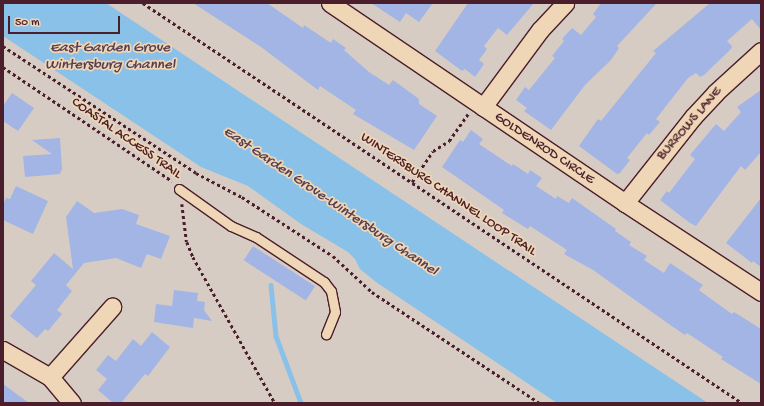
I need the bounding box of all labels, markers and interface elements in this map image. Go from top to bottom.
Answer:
scale bar [10,8,122,34]
text: 50 m [15,16,40,30]
water label: East Garden Grove Wintersburg Channel [45,39,175,74]
street label: BURROWS LANE [654,84,726,164]
street label: COASTAL ACCESS TRAIL [68,95,184,183]
street label: GOLDENROD CIRCLE [491,109,597,189]
water label: East Garden Grove-Wintersburg Channel [219,123,441,281]
street label: WINTERSBURG CHANNEL LOOP TRAIL [357,130,539,260]

